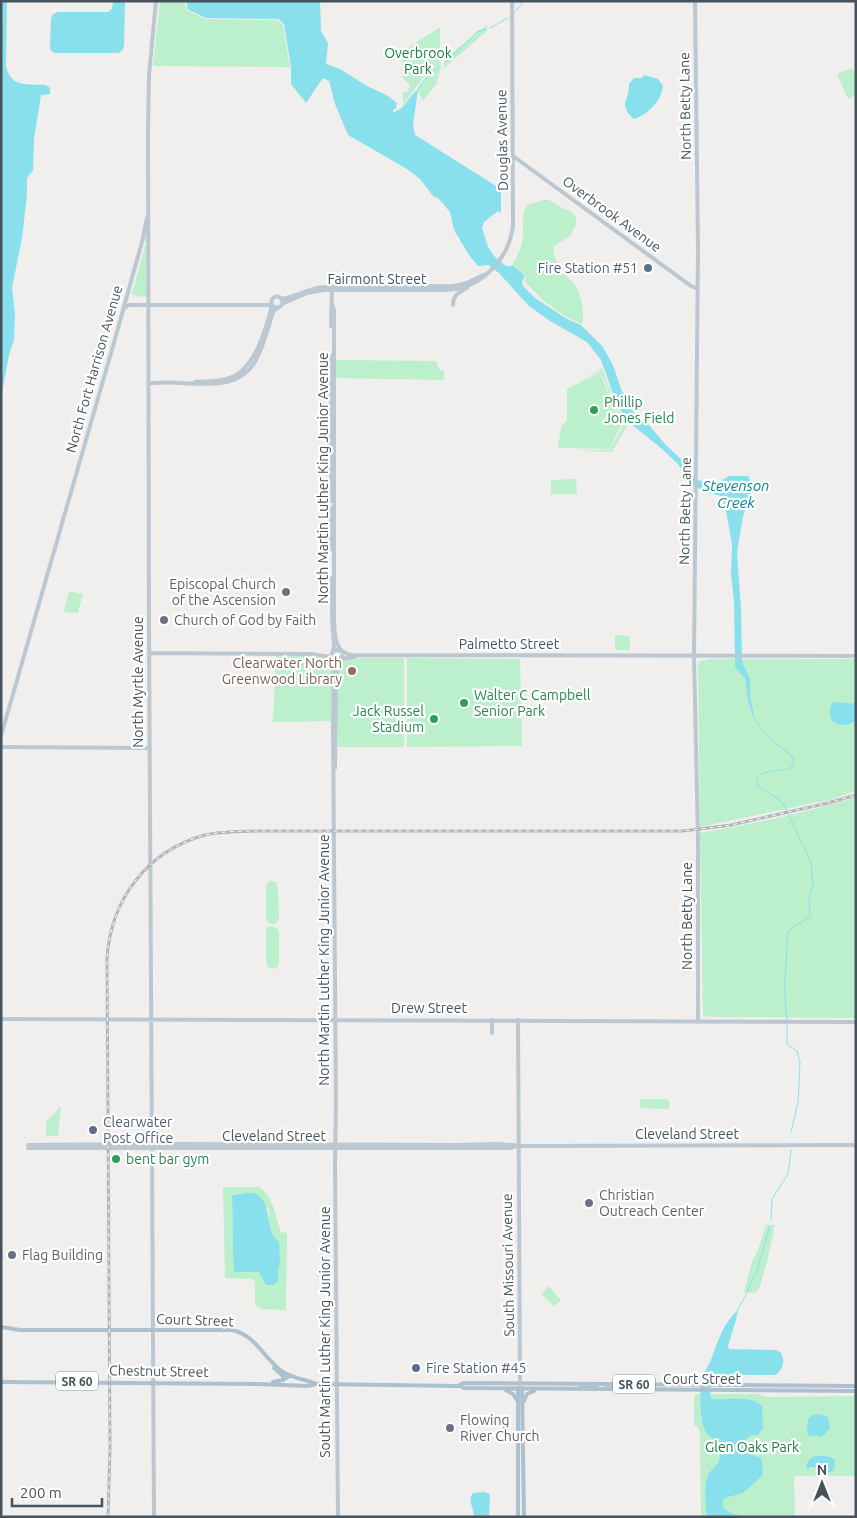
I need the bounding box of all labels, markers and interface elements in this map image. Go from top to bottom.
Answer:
park label: Overbrook Park [384,45,452,77]
street label: North Betty Lane [676,52,694,160]
street label: Douglas Avenue [493,89,511,191]
street label: Overbrook Avenue [560,173,664,255]
place label: Fire Station #51 [538,260,638,276]
marker: Fire Station #51 [642,262,654,274]
street label: Fairmont Street [328,271,427,287]
street label: North Fort Harrison Avenue [62,283,126,455]
street label: North Martin Luther King Junior Avenue [315,352,331,604]
place label: Phillip Jones Field [604,394,674,426]
marker: Phillip Jones Field [588,404,600,416]
street label: North Betty Lane [676,457,694,565]
water label: Stevenson Creek [702,477,769,511]
place label: Episcopal Church of the Ascension [169,576,276,608]
marker: Episcopal Church of the Ascension [280,586,292,598]
place label: Church of God by Faith [174,612,316,628]
marker: Church of God by Faith [158,614,170,626]
street label: North Myrtle Avenue [130,616,146,748]
street label: Palmetto Street [459,636,560,652]
place label: Clearwater North Greenwood Library [222,655,342,687]
marker: Clearwater North Greenwood Library [346,665,358,677]
place label: Walter C Campbell Senior Park [474,687,591,719]
marker: Walter C Campbell Senior Park [458,697,470,709]
place label: Jack Russel Stadium [353,703,424,735]
marker: Jack Russel Stadium [428,713,440,725]
street label: North Martin Luther King Junior Avenue [316,834,332,1086]
street label: North Betty Lane [679,862,695,970]
street label: Drew Street [391,1000,468,1016]
place label: Clearwater Post Office [103,1114,173,1146]
marker: Clearwater Post Office [87,1124,99,1136]
street label: Cleveland Street [635,1126,739,1142]
street label: Cleveland Street [222,1128,326,1144]
place label: bent bar gym [126,1151,209,1167]
marker: bent bar gym [110,1153,122,1165]
place label: Christian Outreach Center [599,1187,705,1219]
street label: South Missouri Avenue [499,1193,517,1337]
marker: Christian Outreach Center [583,1197,595,1209]
street label: South Martin Luther King Junior Avenue [317,1206,333,1458]
place label: Flag Building [22,1247,103,1263]
marker: Flag Building [6,1249,18,1261]
street label: Court Street [156,1311,235,1329]
place label: Fire Station #45 [426,1360,526,1376]
street label: Chestnut Street [109,1362,209,1380]
marker: Fire Station #45 [410,1362,422,1374]
street label: Court Street [663,1371,741,1387]
road number: SR 60 [56,1372,98,1390]
road number: SR 60 [613,1375,655,1394]
place label: Flowing River Church [460,1412,540,1444]
marker: Flowing River Church [444,1422,456,1434]
park label: Glen Oaks Park [705,1439,799,1455]
north arrow [797,1458,847,1508]
text: N [817,1462,827,1478]
scale bar [12,1476,102,1508]
text: 200 m [20,1484,62,1501]

